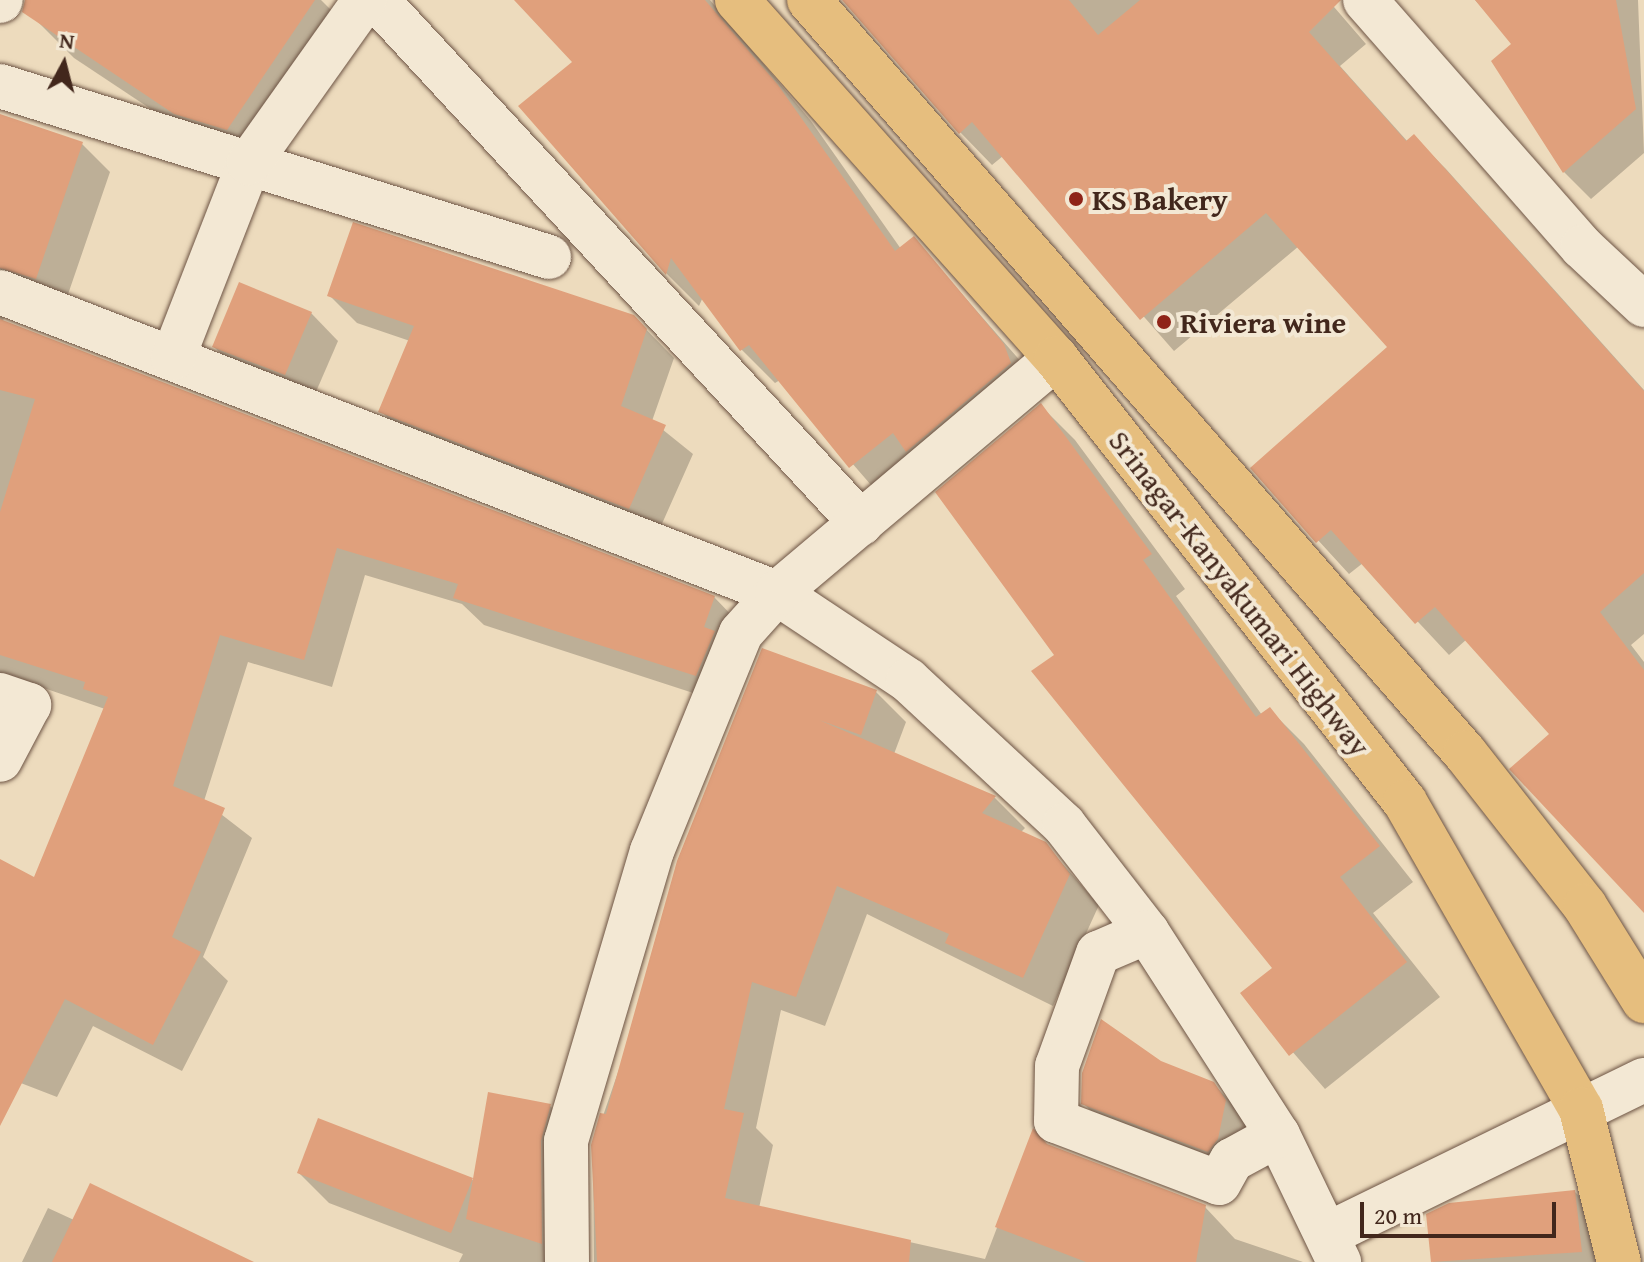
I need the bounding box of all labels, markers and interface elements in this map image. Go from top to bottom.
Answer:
text: N [58,23,76,57]
north arrow [24,24,104,104]
place label: KS Bakery [1092,181,1228,217]
marker: KS Bakery [1067,190,1085,208]
place label: Riviera wine [1180,304,1346,340]
marker: Riviera wine [1155,313,1173,331]
street label: Srinagar-Kanyakumari Highway [1102,423,1378,763]
scale bar [1364,1186,1560,1236]
text: 20 m [1374,1198,1422,1233]

